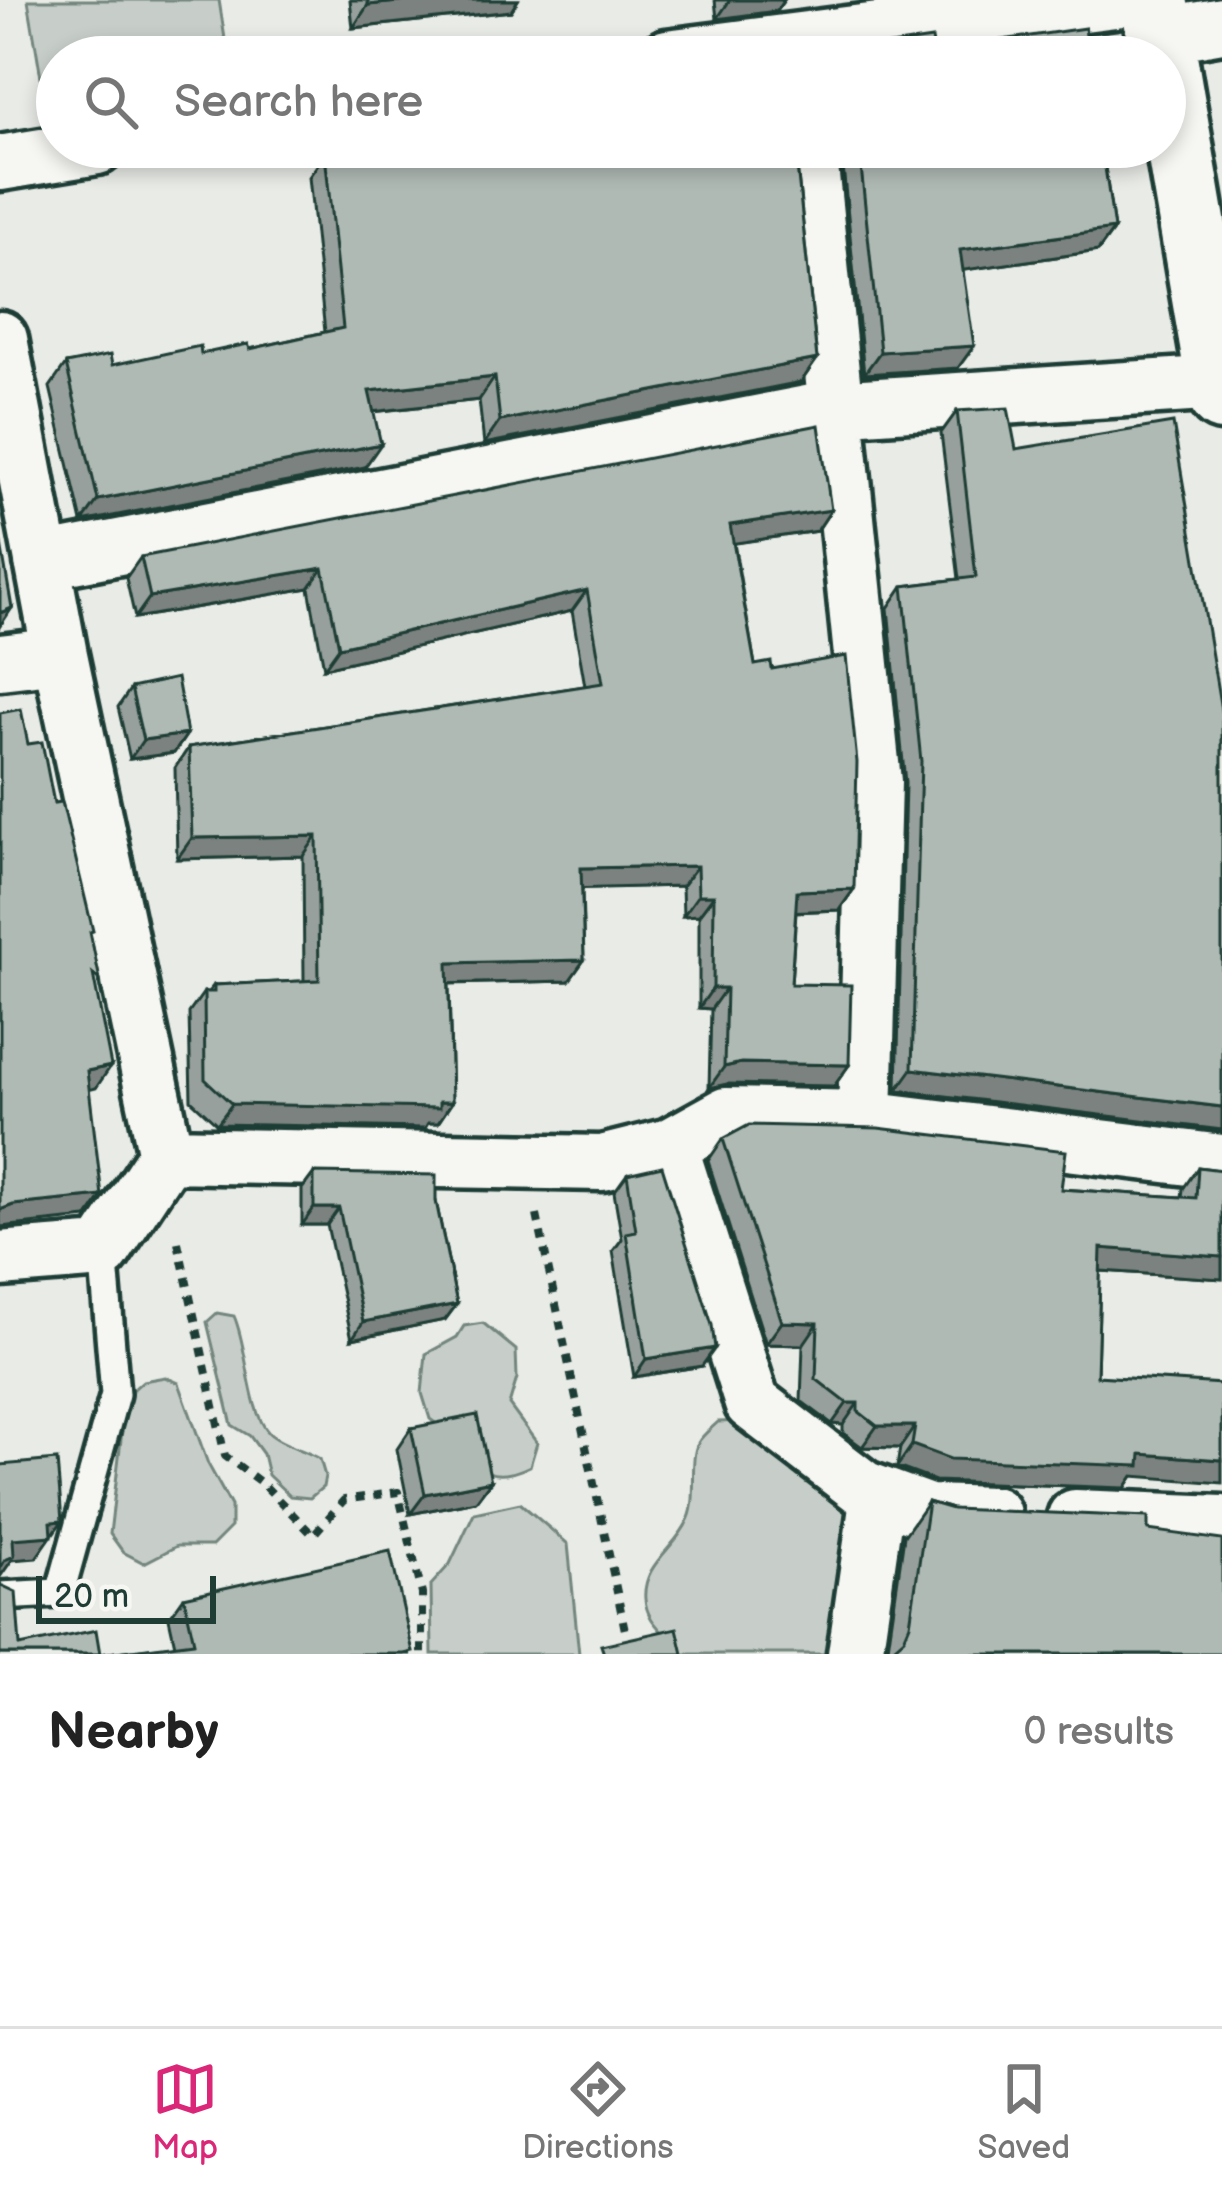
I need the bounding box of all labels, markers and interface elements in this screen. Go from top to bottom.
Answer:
search box [36,36,1186,168]
icon: search [78,69,144,135]
text: Search here [174,75,423,130]
scale bar [36,1570,216,1623]
text: 20 m [54,1577,129,1617]
text: Nearby [48,1702,219,1763]
text: 0 results [1023,1709,1174,1756]
tab: Map [152,2056,218,2168]
tab: Directions [522,2056,674,2168]
tab: Saved [977,2056,1070,2168]

